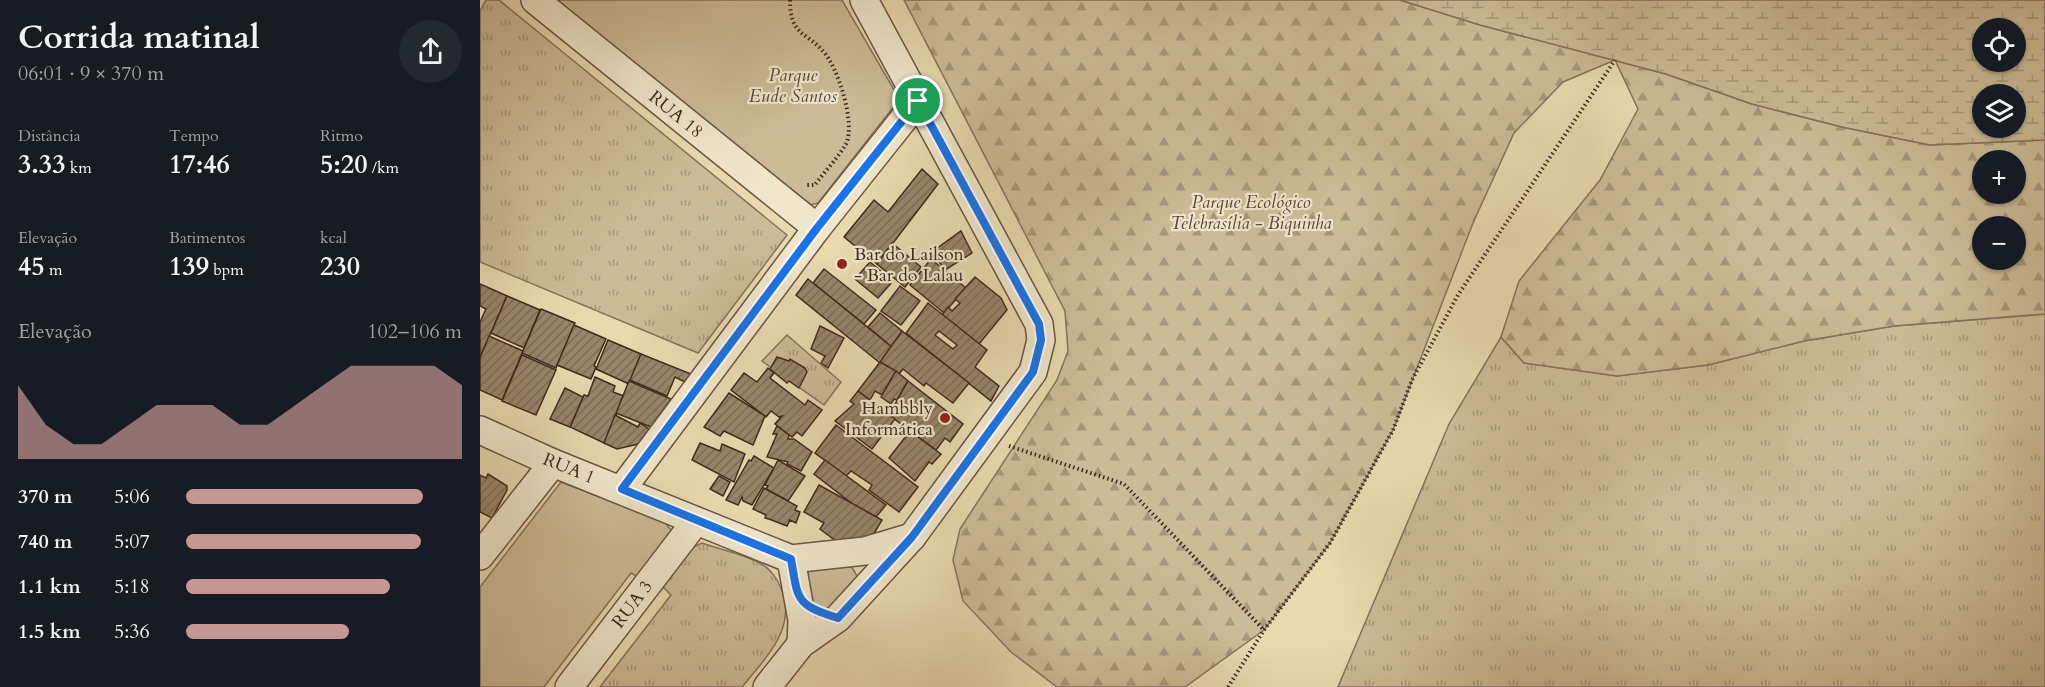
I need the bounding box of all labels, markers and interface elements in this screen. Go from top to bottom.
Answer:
text: Corrida matinal [18,15,260,60]
map controls [1972,18,2026,270]
button: locate [1972,18,2026,72]
button: share [399,20,462,83]
text: 06:01 · 9 × 370 m [18,60,164,87]
park label: Parque Eude Santos [749,63,837,109]
pin [892,75,943,126]
icon: arrive [901,84,934,117]
button: layers [1972,84,2026,138]
street label: RUA 18 [643,85,708,144]
text: Distância [18,125,81,147]
text: Tempo [169,125,219,147]
text: Ritmo [320,125,363,147]
text: 3.33 [18,147,66,182]
text: 17:46 [169,147,230,182]
text: 5:20 [320,147,368,182]
button: + [1972,150,2026,204]
text: km [66,157,92,179]
text: /km [368,157,399,179]
park label: Parque Ecológico Telebrasília - Biquinha [1170,190,1332,236]
button: − [1972,216,2026,270]
text: Elevação [18,227,77,249]
text: Batimentos [169,227,245,249]
text: kcal [320,227,347,249]
place label: Bar do Lailson - Bar do Lalau [854,242,965,288]
text: 45 [18,249,45,284]
text: 139 [169,249,209,284]
text: 230 [320,249,360,284]
marker: Bar do Lailson - Bar do Lalau [835,257,849,271]
text: m [45,259,62,281]
text: bpm [209,259,244,281]
text: Elevação [18,318,92,345]
text: 102–106 m [367,318,462,345]
place label: Hambbly Informática [845,396,933,442]
marker: Hambbly Informática [938,411,952,425]
street label: RUA 1 [539,447,599,490]
text: 370 m [18,483,73,510]
text: 5:06 [114,483,150,510]
text: 740 m [18,528,73,555]
text: 5:07 [114,528,150,555]
text: 1.1 km [18,573,81,600]
text: 5:18 [114,573,150,600]
street label: RUA 3 [606,575,659,633]
text: 1.5 km [18,618,81,645]
text: 5:36 [114,618,150,645]

